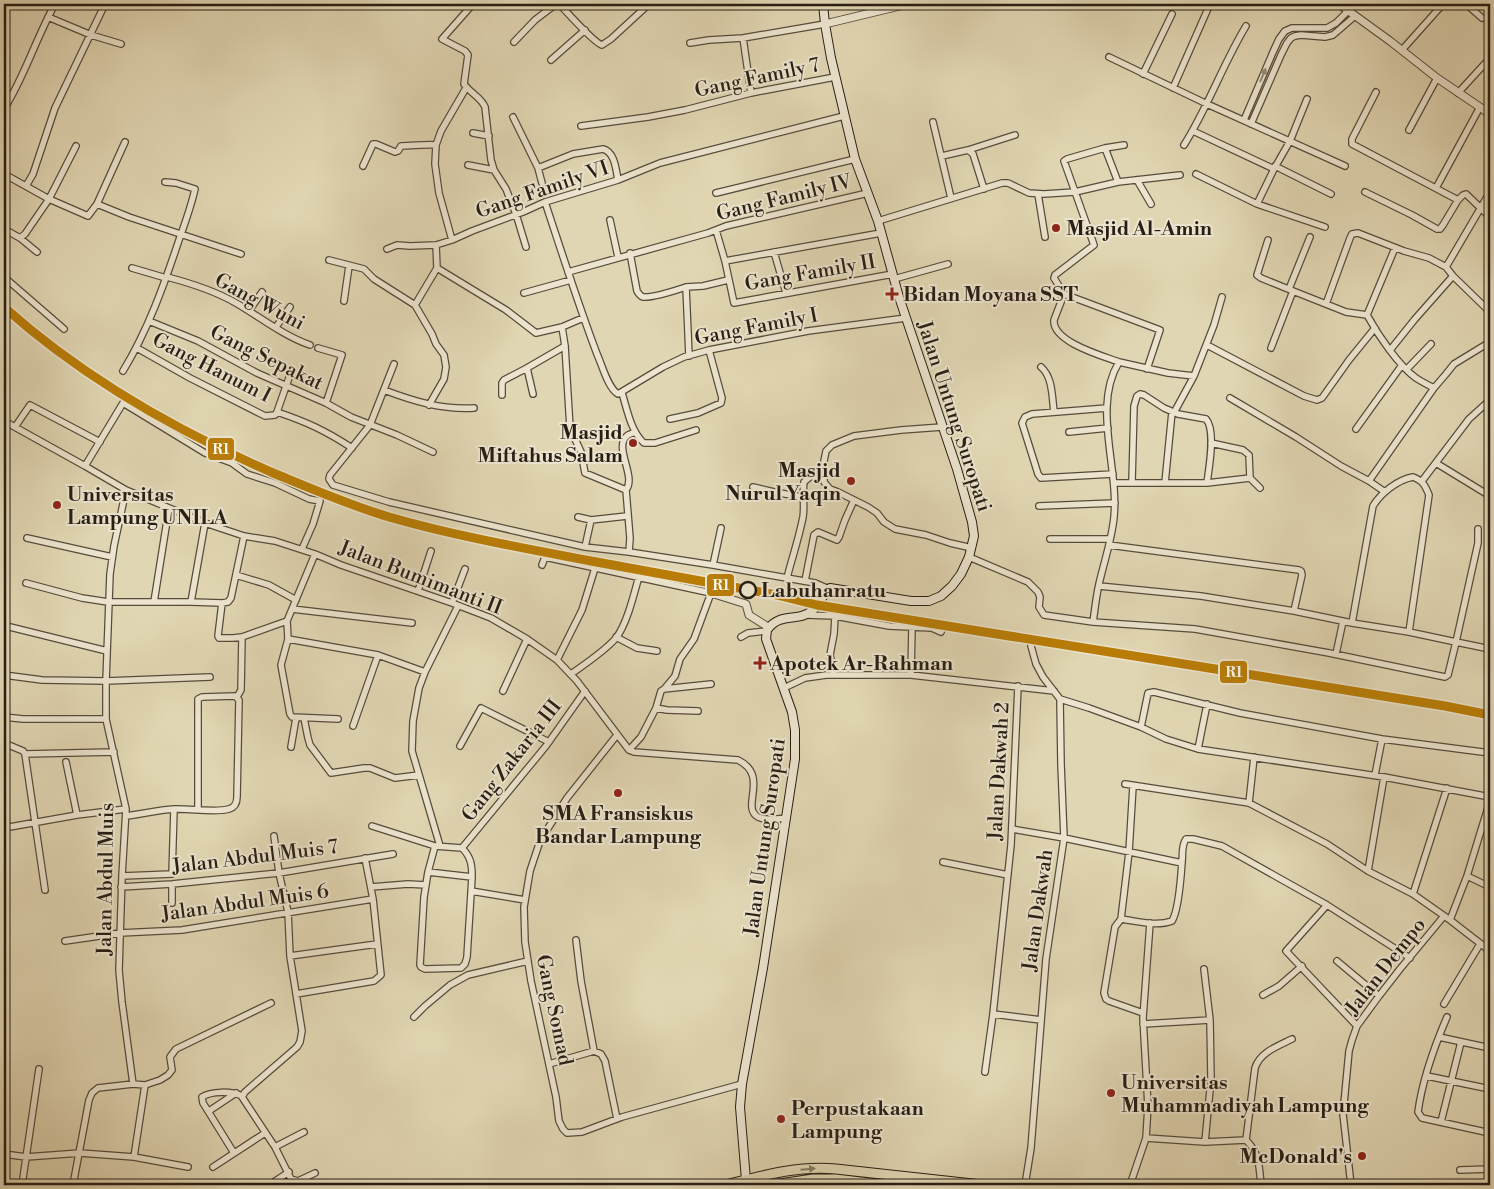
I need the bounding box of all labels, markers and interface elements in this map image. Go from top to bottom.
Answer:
street label: Gang Family 7 [692,53,822,104]
one-way arrow [1260,68,1268,83]
street label: Gang Family VI [473,156,613,225]
street label: Gang Family IV [714,169,856,227]
place label: Masjid Al-Amin [1066,217,1213,242]
marker: Masjid Al-Amin [1050,222,1062,234]
street label: Gang Family II [743,250,878,297]
street label: Gang Wuni [210,268,309,337]
place label: Bidan Moyana SST [903,283,1079,308]
marker: Bidan Moyana SST [885,287,899,301]
street label: Gang Family I [693,303,820,352]
street label: Jalan Untung Suropati [911,317,996,516]
street label: Gang Sepakat [206,320,327,397]
street label: Gang Hanum I [148,328,275,409]
place label: Masjid Miftahus Salam [478,421,623,469]
line badge: R1 [207,437,235,461]
marker: Masjid Miftahus Salam [627,437,639,449]
text: R1 [212,441,230,459]
place label: Masjid Nurul Yaqin [725,459,842,507]
marker: Masjid Nurul Yaqin [845,475,857,487]
place label: Universitas Lampung UNILA [67,483,228,531]
marker: Universitas Lampung UNILA [51,499,63,511]
street label: Jalan Bumimanti II [334,535,506,621]
line badge: R1 [706,573,735,597]
text: R1 [712,577,730,595]
place label: Labuhanratu [761,579,887,604]
marker: Labuhanratu [739,581,757,599]
place label: Apotek Ar-Rahman [769,652,954,677]
marker: Apotek Ar-Rahman [754,657,766,669]
line badge: R1 [1219,660,1248,684]
text: R1 [1225,664,1243,682]
street label: Gang Zakaria III [457,695,568,827]
street label: Jalan Dakwah 2 [983,701,1016,842]
street label: Jalan Untung Suropati [739,736,792,939]
marker: SMA Fransiskus Bandar Lampung [612,787,624,799]
street label: Jalan Abdul Muis [93,802,120,957]
place label: SMA Fransiskus Bandar Lampung [535,802,702,850]
street label: Jalan Abdul Muis 7 [170,835,340,880]
street label: Jalan Dakwah [1017,848,1059,974]
street label: Jalan Abdul Muis 6 [159,879,331,928]
street label: Jalan Dempo [1340,913,1432,1021]
street label: Gang Somad [530,952,578,1069]
place label: Universitas Muhammadiyah Lampung [1121,1071,1369,1119]
marker: Universitas Muhammadiyah Lampung [1105,1087,1117,1099]
place label: Perpustakaan Lampung [791,1097,924,1145]
marker: Perpustakaan Lampung [775,1113,787,1125]
place label: McDonald's [1240,1145,1352,1170]
marker: McDonald's [1356,1150,1368,1162]
one-way arrow [800,1164,816,1172]

